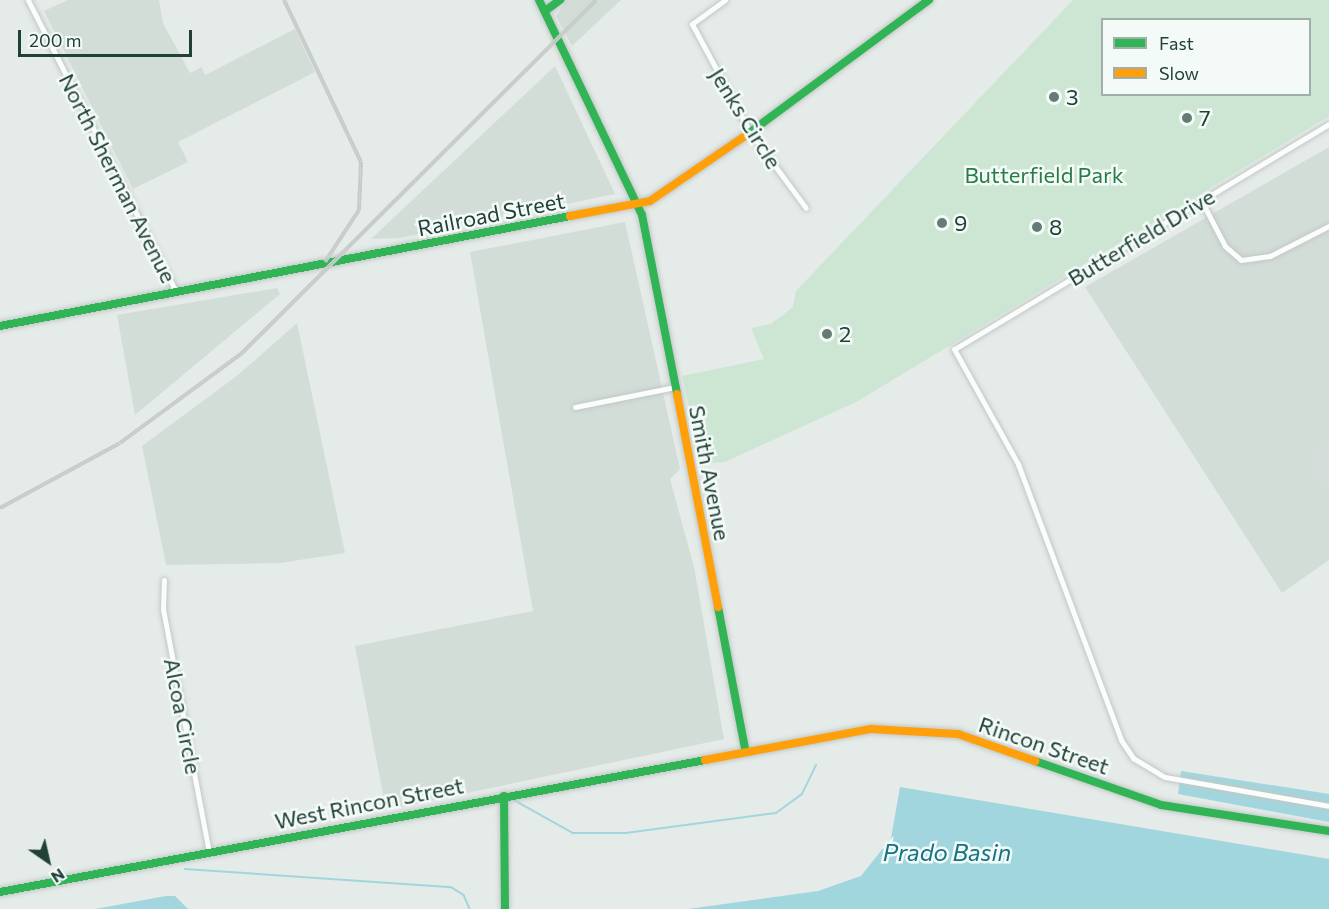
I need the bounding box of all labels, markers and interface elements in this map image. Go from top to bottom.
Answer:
scale bar [21,18,195,56]
legend [1101,18,1311,96]
text: 200 m [29,29,82,51]
text: Fast [1159,32,1194,54]
text: Slow [1159,62,1199,84]
street label: Jenks Circle [705,63,787,173]
street label: North Sherman Avenue [54,69,182,287]
place label: 3 [1066,84,1079,110]
marker: 3 [1047,90,1061,104]
place label: 7 [1199,105,1211,131]
marker: 7 [1180,111,1194,125]
park label: Butterfield Park [964,162,1124,188]
street label: Butterfield Drive [1063,183,1219,291]
street label: Railroad Street [415,187,567,241]
place label: 9 [954,210,967,236]
place label: 8 [1049,214,1062,240]
marker: 9 [935,216,949,230]
marker: 8 [1030,220,1044,234]
place label: 2 [839,321,851,347]
marker: 2 [820,327,834,341]
street label: Smith Avenue [684,403,736,543]
street label: Alcoa Circle [159,656,207,776]
street label: Rincon Street [975,710,1113,780]
street label: West Rincon Street [272,772,466,834]
north arrow [18,831,78,891]
water label: Prado Basin [883,838,1011,866]
text: N [48,865,69,888]

